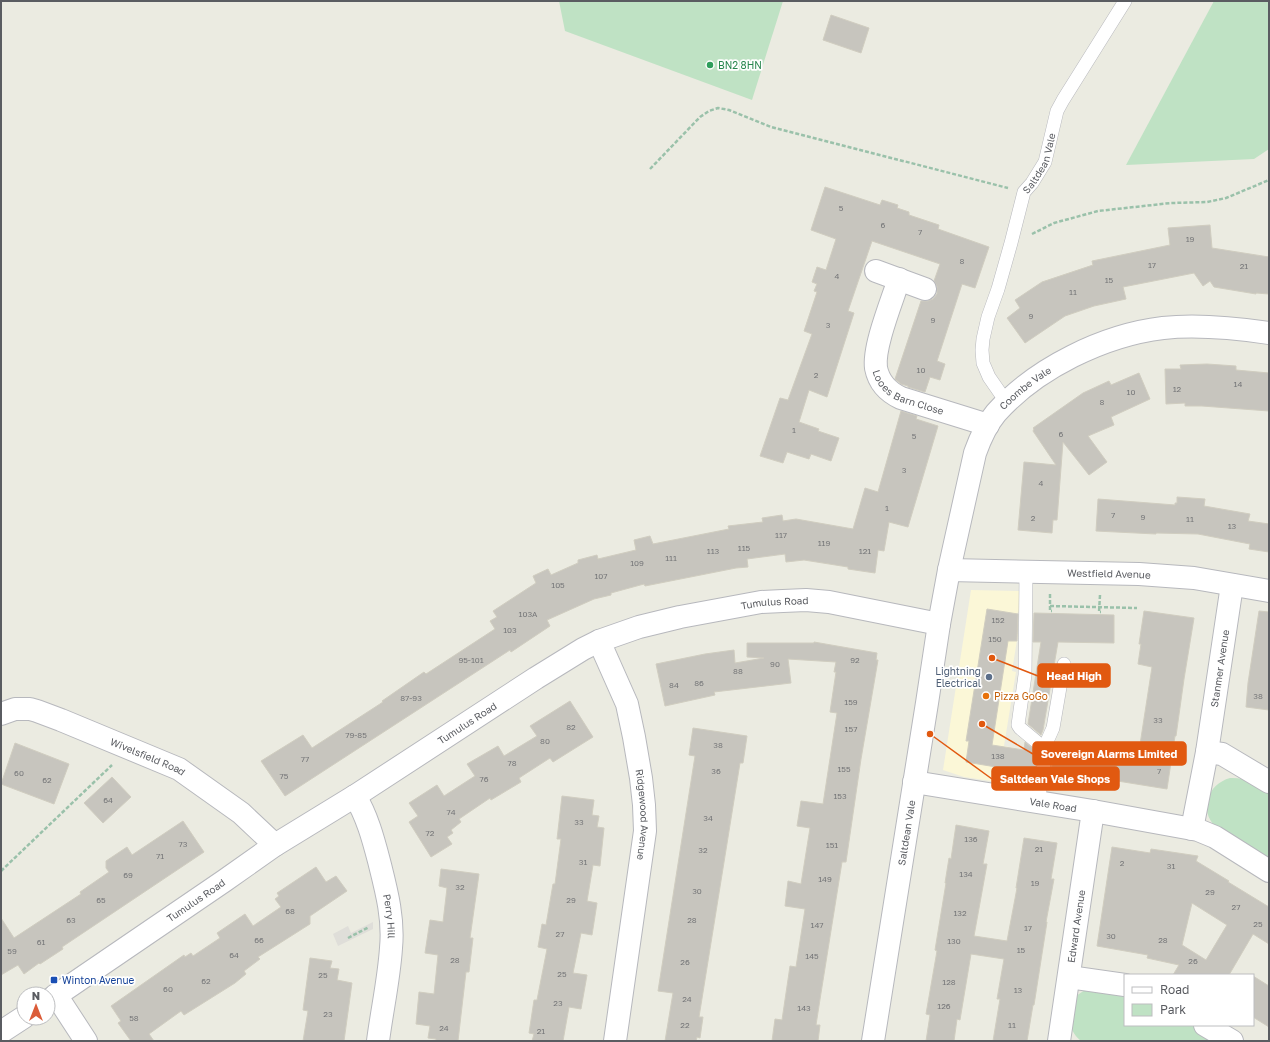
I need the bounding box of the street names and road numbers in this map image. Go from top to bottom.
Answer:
street label: Saltdean Vale [1020,132,1058,196]
street label: Coombe Vale [997,364,1053,412]
street label: Looes Barn Close [871,368,945,417]
street label: Westfield Avenue [1067,566,1151,581]
street label: Tumulus Road [740,594,809,612]
street label: Stanmer Avenue [1208,629,1231,708]
street label: Tumulus Road [435,699,499,747]
street label: Wivelsfield Road [109,735,188,778]
street label: Ridgewood Avenue [634,768,651,861]
street label: Vale Road [1029,795,1078,814]
street label: Saltdean Vale [895,799,917,866]
street label: Tumulus Road [164,876,227,924]
street label: Edward Avenue [1065,889,1087,964]
street label: Perry Hill [381,893,398,939]

